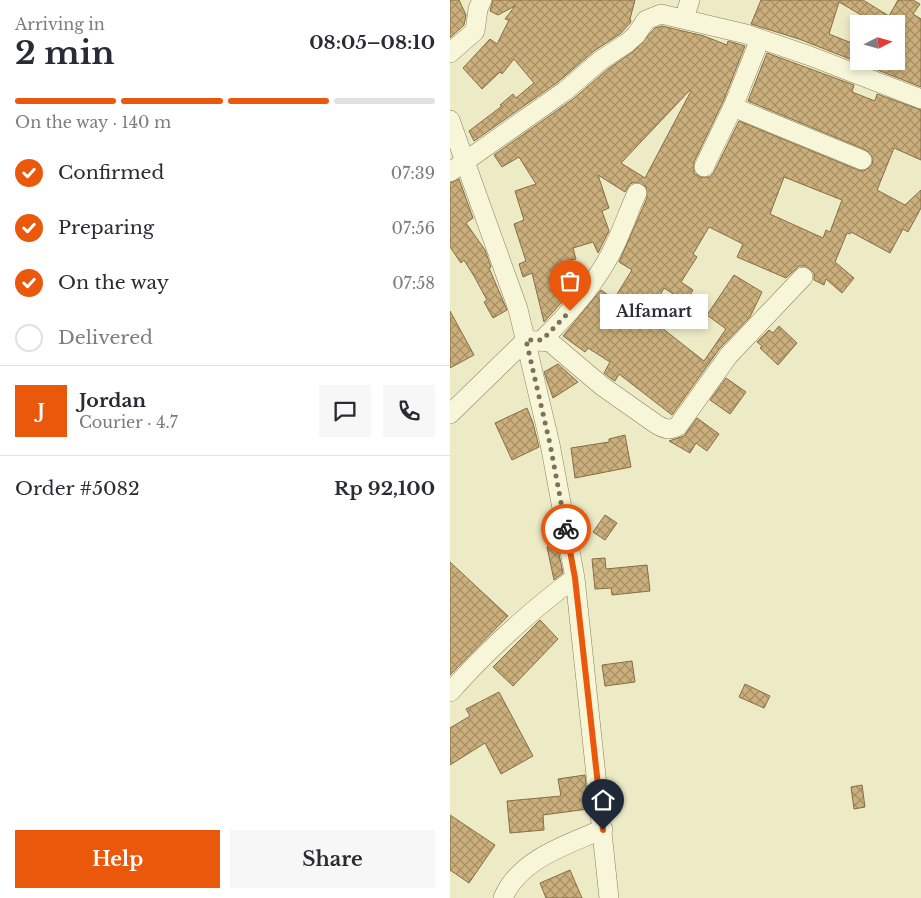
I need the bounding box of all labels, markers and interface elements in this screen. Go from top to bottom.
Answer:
text: Arriving in [15,14,105,34]
north arrow [850,15,905,70]
map controls [850,15,905,70]
text: 08:05–08:10 [309,31,435,54]
text: 2 min [15,33,115,73]
text: On the way · 140 m [15,112,171,132]
icon: check [15,159,43,187]
text: Confirmed [58,161,164,184]
text: 07:39 [391,163,435,183]
icon: check [15,214,43,242]
text: Preparing [58,216,154,239]
text: 07:56 [392,218,435,238]
pin [549,260,591,311]
icon: bag [556,267,584,295]
icon: check [15,269,43,297]
text: On the way [58,271,169,294]
text: 07:58 [392,273,435,293]
callout: Alfamart [600,294,708,328]
text: Alfamart [616,301,692,321]
text: Delivered [58,326,153,349]
button: chat [319,385,371,437]
button: phone [383,385,435,437]
text: Jordan [79,389,146,412]
text: J [37,399,45,422]
text: Courier · 4.7 [79,412,178,432]
text: Order #5082 [15,477,140,500]
text: Rp 92,100 [334,477,435,500]
courier [541,504,591,554]
icon: bike [552,515,580,543]
pin [582,779,624,830]
icon: home [589,786,617,814]
button: Help [15,830,220,888]
button: Share [230,830,435,888]

